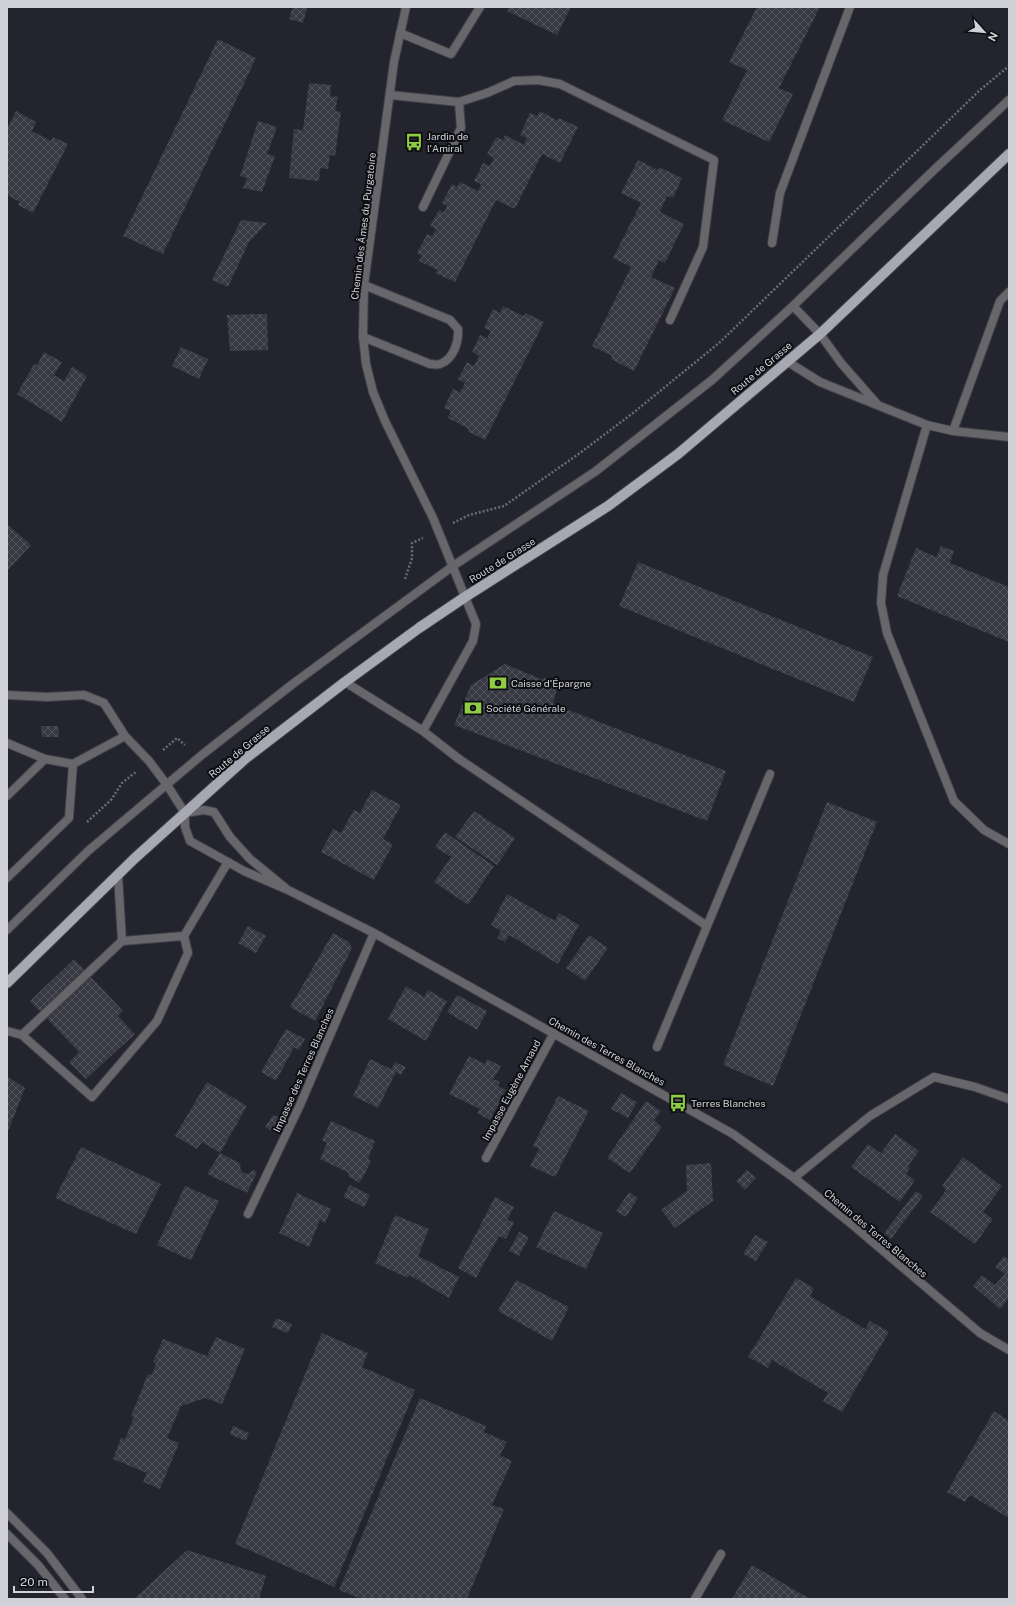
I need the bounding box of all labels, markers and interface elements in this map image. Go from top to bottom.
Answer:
north arrow [964,12,1004,52]
text: N [986,30,1000,43]
place label: Jardin de l'Amiral [427,130,469,154]
bus stop icon: Jardin de l'Amiral [404,132,424,152]
street label: Chemin des Âmes du Purgatoire [348,151,378,300]
street label: Route de Grasse [728,339,794,397]
street label: Route de Grasse [467,535,538,585]
bank icon: Caisse d'Épargne [488,673,508,693]
place label: Caisse d'Épargne [511,677,591,689]
bank icon: Société Générale [463,698,483,718]
place label: Société Générale [486,702,566,714]
street label: Route de Grasse [206,722,272,780]
street label: Impasse des Terres Blanches [270,1006,336,1134]
street label: Chemin des Terres Blanches [547,1014,667,1088]
street label: Impasse Eugène Arnaud [479,1037,543,1142]
bus stop icon: Terres Blanches [668,1093,688,1113]
place label: Terres Blanches [691,1097,766,1109]
street label: Chemin des Terres Blanches [822,1186,930,1280]
scale bar [14,1568,93,1594]
text: 20 m [20,1575,48,1589]

